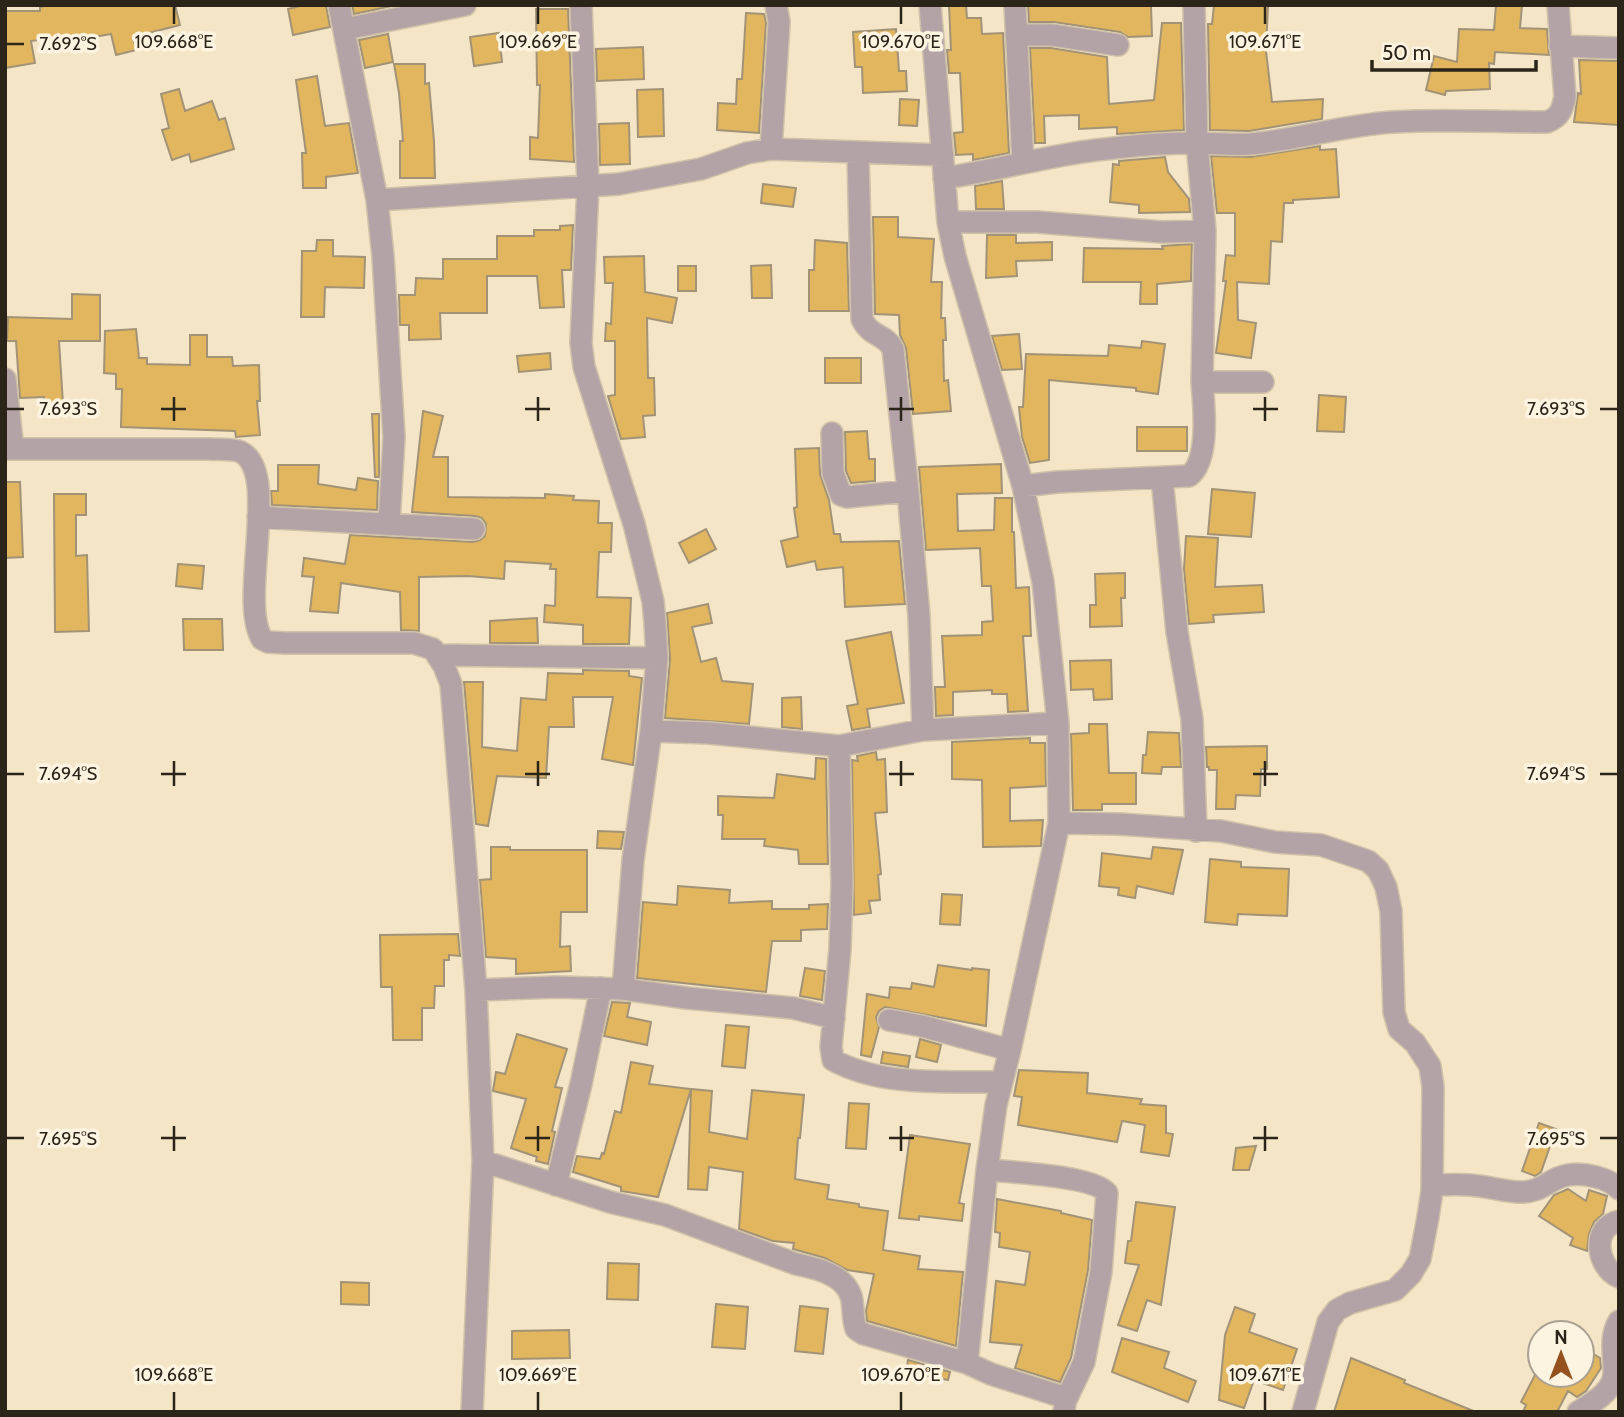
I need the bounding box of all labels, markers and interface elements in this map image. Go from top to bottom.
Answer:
scale bar [1372,28,1536,72]
text: 109.668°E [135,31,213,53]
text: 109.669°E [499,31,577,53]
text: 109.670°E [862,31,940,53]
text: 109.671°E [1229,31,1301,53]
text: 7.692°S [39,33,97,55]
text: 50 m [1382,40,1431,65]
text: 7.693°S [39,398,97,420]
text: 7.693°S [1527,398,1585,420]
text: 7.694°S [39,763,97,785]
text: 7.694°S [1527,763,1585,785]
text: 7.695°S [39,1128,97,1150]
text: 7.695°S [1527,1128,1585,1150]
north arrow [1526,1319,1596,1389]
text: N [1554,1326,1568,1349]
text: 109.668°E [135,1364,213,1386]
text: 109.669°E [499,1364,577,1386]
text: 109.670°E [862,1364,940,1386]
text: 109.671°E [1229,1364,1301,1386]

